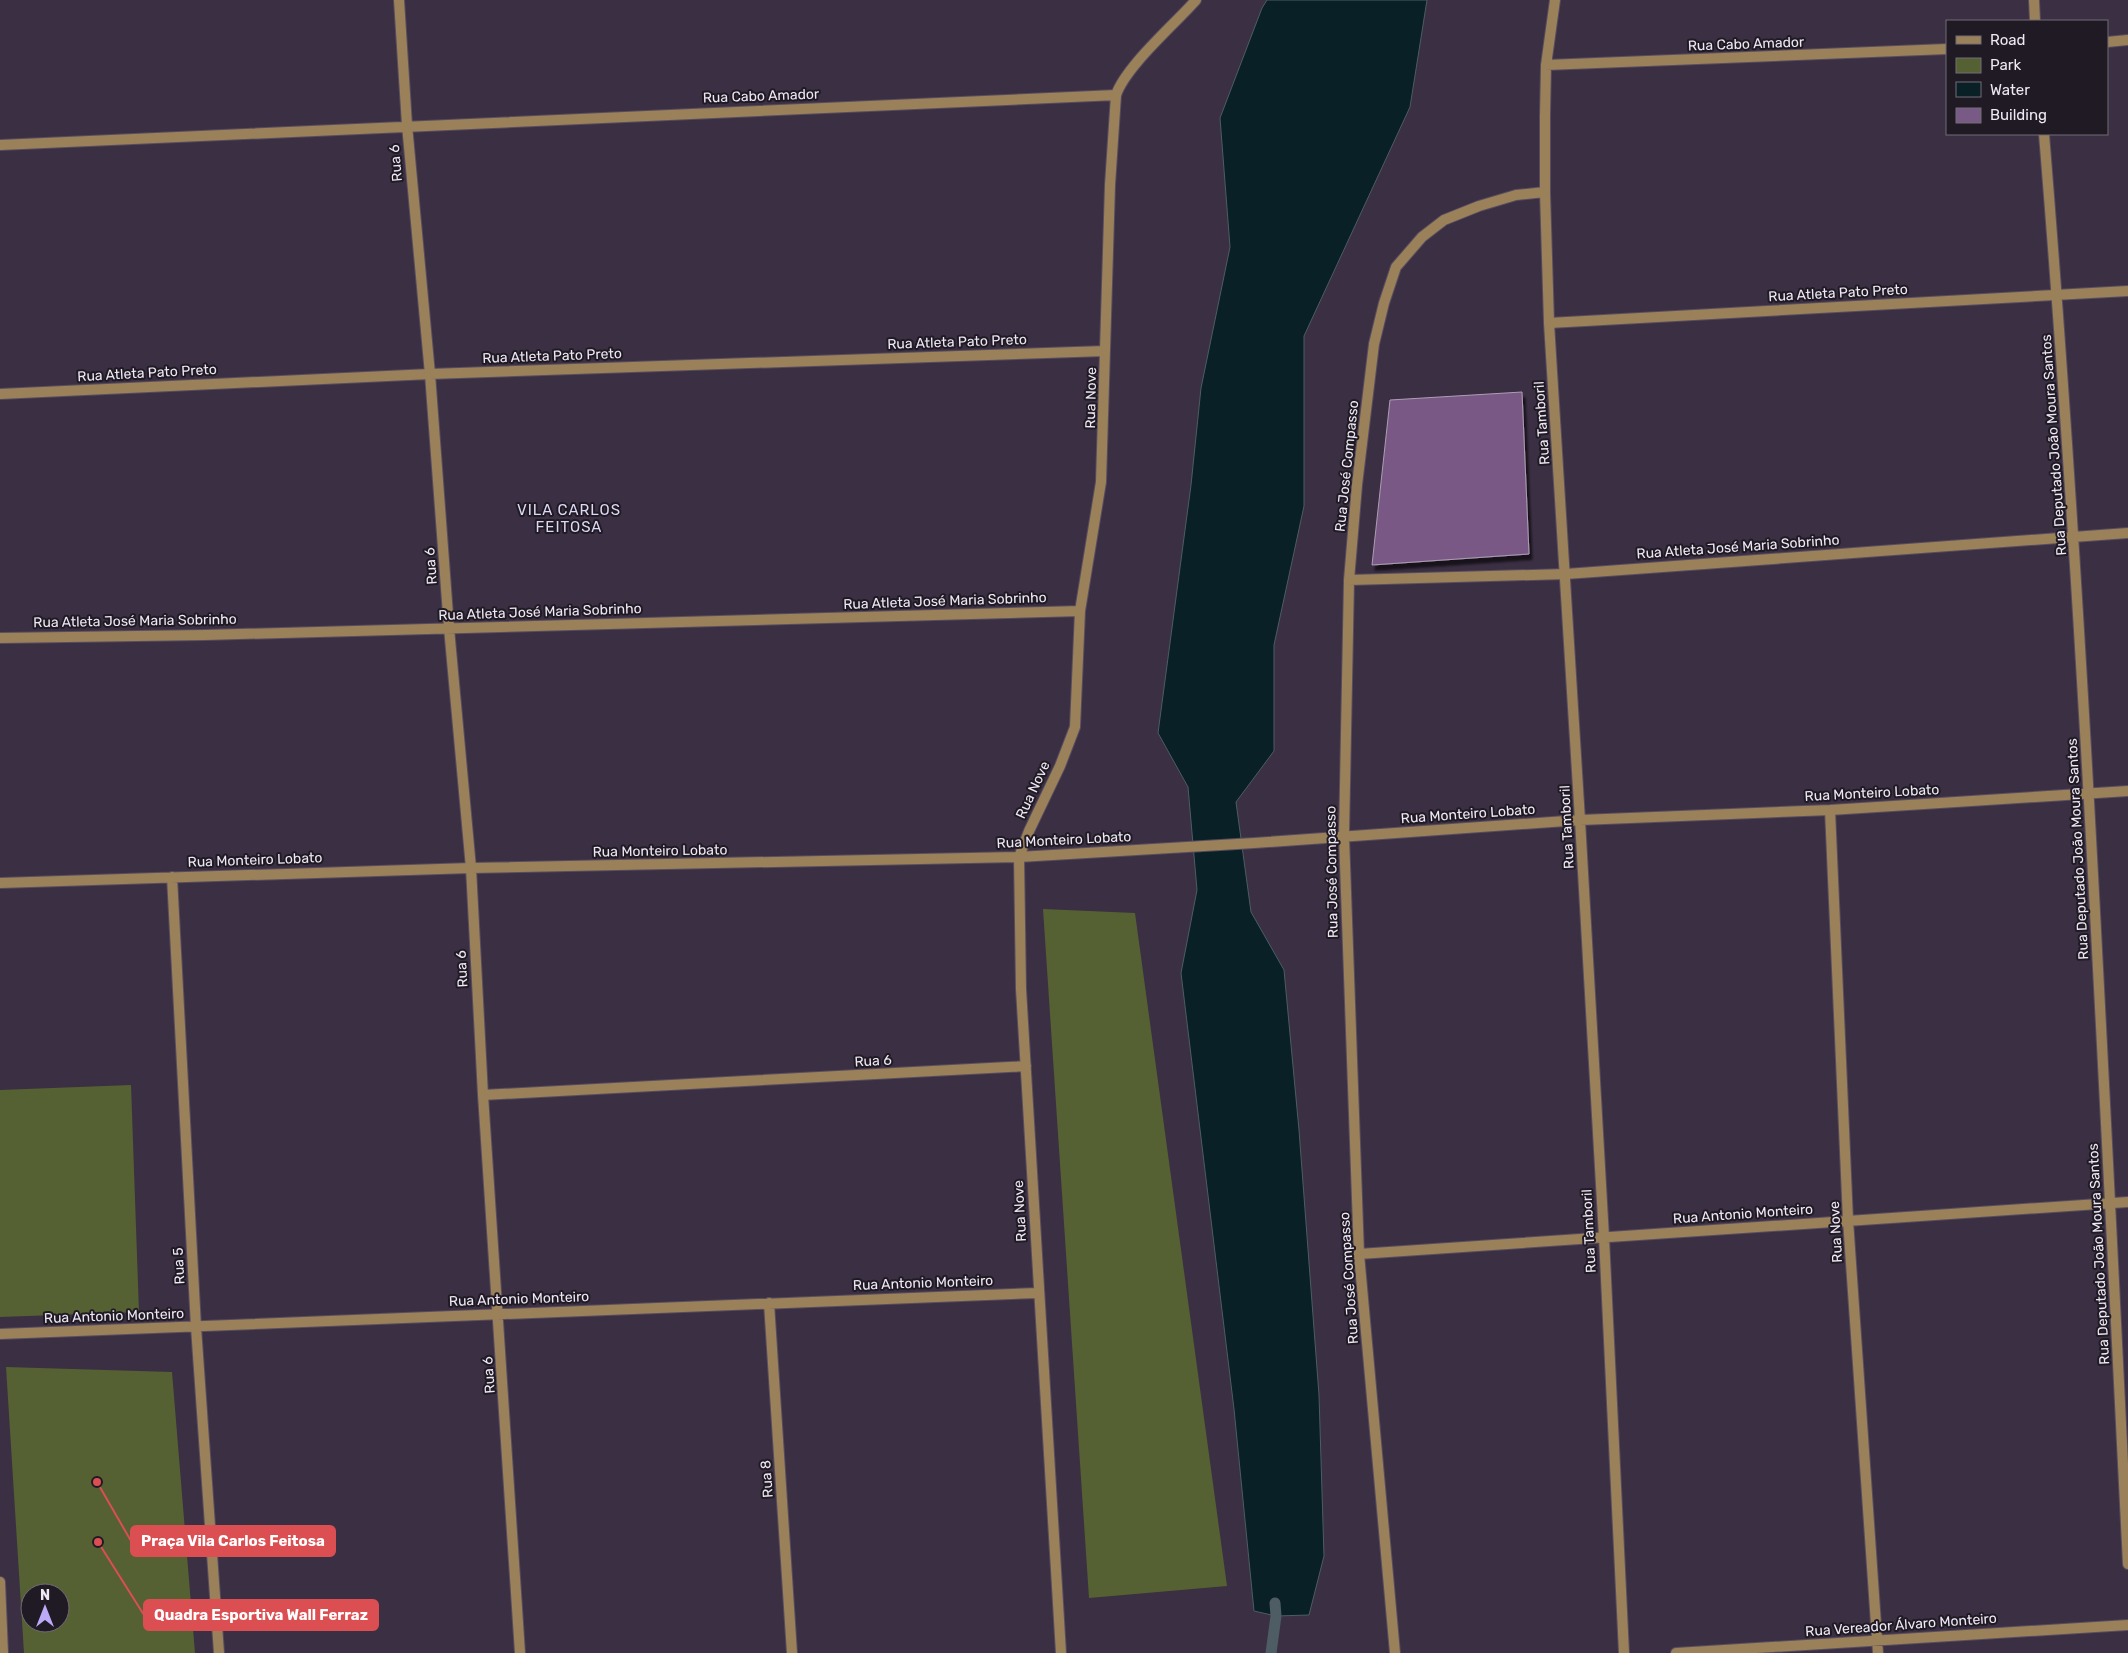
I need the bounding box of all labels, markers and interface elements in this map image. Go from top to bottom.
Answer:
legend [1946,20,2108,135]
text: Road [1990,31,2026,49]
street label: Rua Cabo Amador [1687,33,1805,55]
text: Park [1990,56,2021,74]
text: Water [1990,81,2030,99]
street label: Rua Cabo Amador [702,85,820,107]
text: Building [1990,106,2047,124]
street label: Rua 6 [386,144,406,182]
street label: Rua Atleta Pato Preto [1768,281,1908,305]
street label: Rua Atleta Pato Preto [887,331,1027,353]
street label: Rua Deputado João Moura Santos [2038,334,2070,556]
street label: Rua Atleta Pato Preto [482,345,622,367]
street label: Rua Atleta Pato Preto [77,361,217,385]
street label: Rua Nove [1082,367,1100,429]
street label: Rua Tamboril [1531,381,1553,465]
street label: Rua José Compasso [1332,399,1362,533]
district label: VILA CARLOS FEITOSA [517,501,621,536]
street label: Rua Atleta José Maria Sobrinho [1636,531,1840,563]
street label: Rua 6 [421,547,441,585]
street label: Rua Atleta José Maria Sobrinho [843,589,1047,613]
street label: Rua Atleta José Maria Sobrinho [438,600,642,624]
street label: Rua Atleta José Maria Sobrinho [33,611,237,631]
street label: Rua Deputado João Moura Santos [2064,738,2092,960]
street label: Rua Nove [1012,758,1054,822]
street label: Rua Monteiro Lobato [1804,781,1940,805]
street label: Rua Tamboril [1556,785,1578,869]
street label: Rua Monteiro Lobato [1400,801,1536,827]
street label: Rua José Compasso [1322,806,1342,938]
street label: Rua Monteiro Lobato [996,828,1132,852]
street label: Rua Monteiro Lobato [592,841,728,861]
street label: Rua Monteiro Lobato [187,849,323,871]
street label: Rua 6 [453,950,471,988]
street label: Rua 6 [854,1052,892,1070]
street label: Rua Deputado João Moura Santos [2085,1143,2113,1365]
street label: Rua Nove [1010,1180,1030,1242]
street label: Rua Tamboril [1578,1189,1600,1273]
street label: Rua Antonio Monteiro [1672,1201,1814,1227]
street label: Rua Nove [1826,1201,1846,1263]
street label: Rua José Compasso [1336,1211,1362,1345]
street label: Rua 5 [170,1247,188,1285]
street label: Rua Antonio Monteiro [853,1272,993,1294]
street label: Rua Antonio Monteiro [449,1288,589,1310]
street label: Rua Antonio Monteiro [44,1305,184,1327]
street label: Rua 6 [479,1356,499,1394]
street label: Rua 8 [757,1460,777,1498]
callout: Praça Vila Carlos Feitosa [131,1526,335,1556]
text: Praça Vila Carlos Feitosa [141,1532,325,1550]
north arrow [20,1583,70,1633]
text: N [40,1587,50,1604]
callout: Quadra Esportiva Wall Ferraz [144,1600,378,1630]
text: Quadra Esportiva Wall Ferraz [154,1606,368,1624]
street label: Rua Vereador Álvaro Monteiro [1805,1609,1997,1640]

